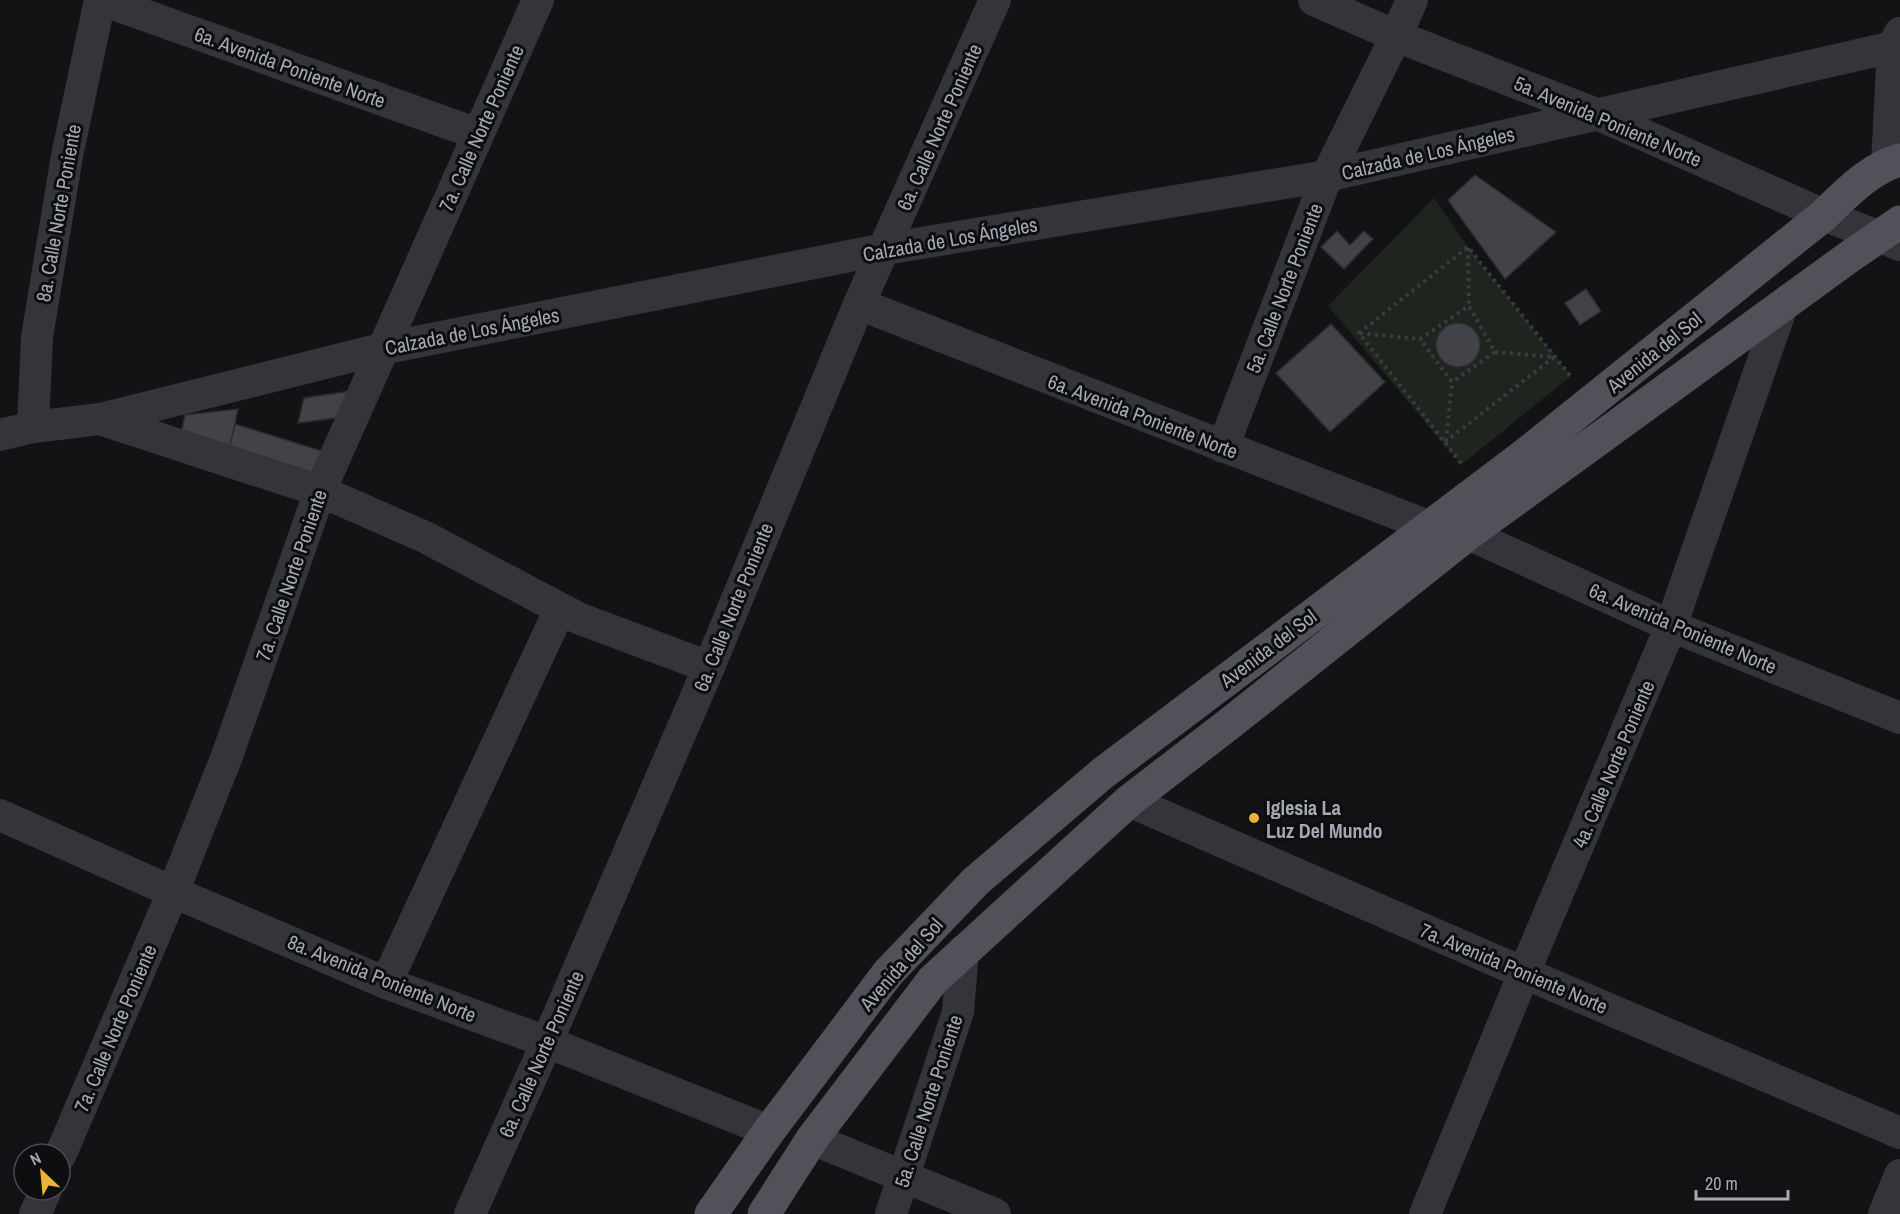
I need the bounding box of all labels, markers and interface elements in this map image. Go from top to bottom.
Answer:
street label: 6a. Avenida Poniente Norte [191,20,389,114]
street label: 6a. Calle Norte Poniente [890,39,988,215]
street label: 7a. Calle Norte Poniente [432,40,530,216]
street label: 5a. Avenida Poniente Norte [1510,69,1706,173]
street label: Calzada de Los Ángeles [1339,120,1517,186]
street label: 8a. Calle Norte Poniente [29,122,87,304]
street label: 5a. Calle Norte Poniente [1239,199,1329,377]
street label: Calzada de Los Ángeles [861,210,1039,268]
street label: Calzada de Los Ángeles [383,301,561,361]
street label: Avenida del Sol [1600,305,1707,399]
street label: 6a. Avenida Poniente Norte [1044,367,1242,465]
street label: 7a. Calle Norte Poniente [249,486,333,664]
street label: 6a. Calle Norte Poniente [687,519,779,695]
street label: 6a. Avenida Poniente Norte [1585,576,1781,680]
street label: Avenida del Sol [1213,603,1322,694]
street label: 4a. Calle Norte Poniente [1565,676,1661,852]
place label: Iglesia La Luz Del Mundo [1266,794,1383,844]
marker: Iglesia La Luz Del Mundo [1247,811,1261,825]
street label: Avenida del Sol [853,912,949,1017]
street label: 7a. Avenida Poniente Norte [1416,916,1612,1020]
street label: 8a. Avenida Poniente Norte [284,928,480,1028]
street label: 7a. Calle Norte Poniente [67,940,163,1116]
street label: 6a. Calle Norte Poniente [492,966,590,1142]
street label: 5a. Calle Norte Poniente [887,1011,969,1191]
north arrow [12,1142,72,1202]
text: N [26,1147,45,1170]
scale bar [1696,1163,1788,1201]
text: 20 m [1705,1171,1738,1196]

